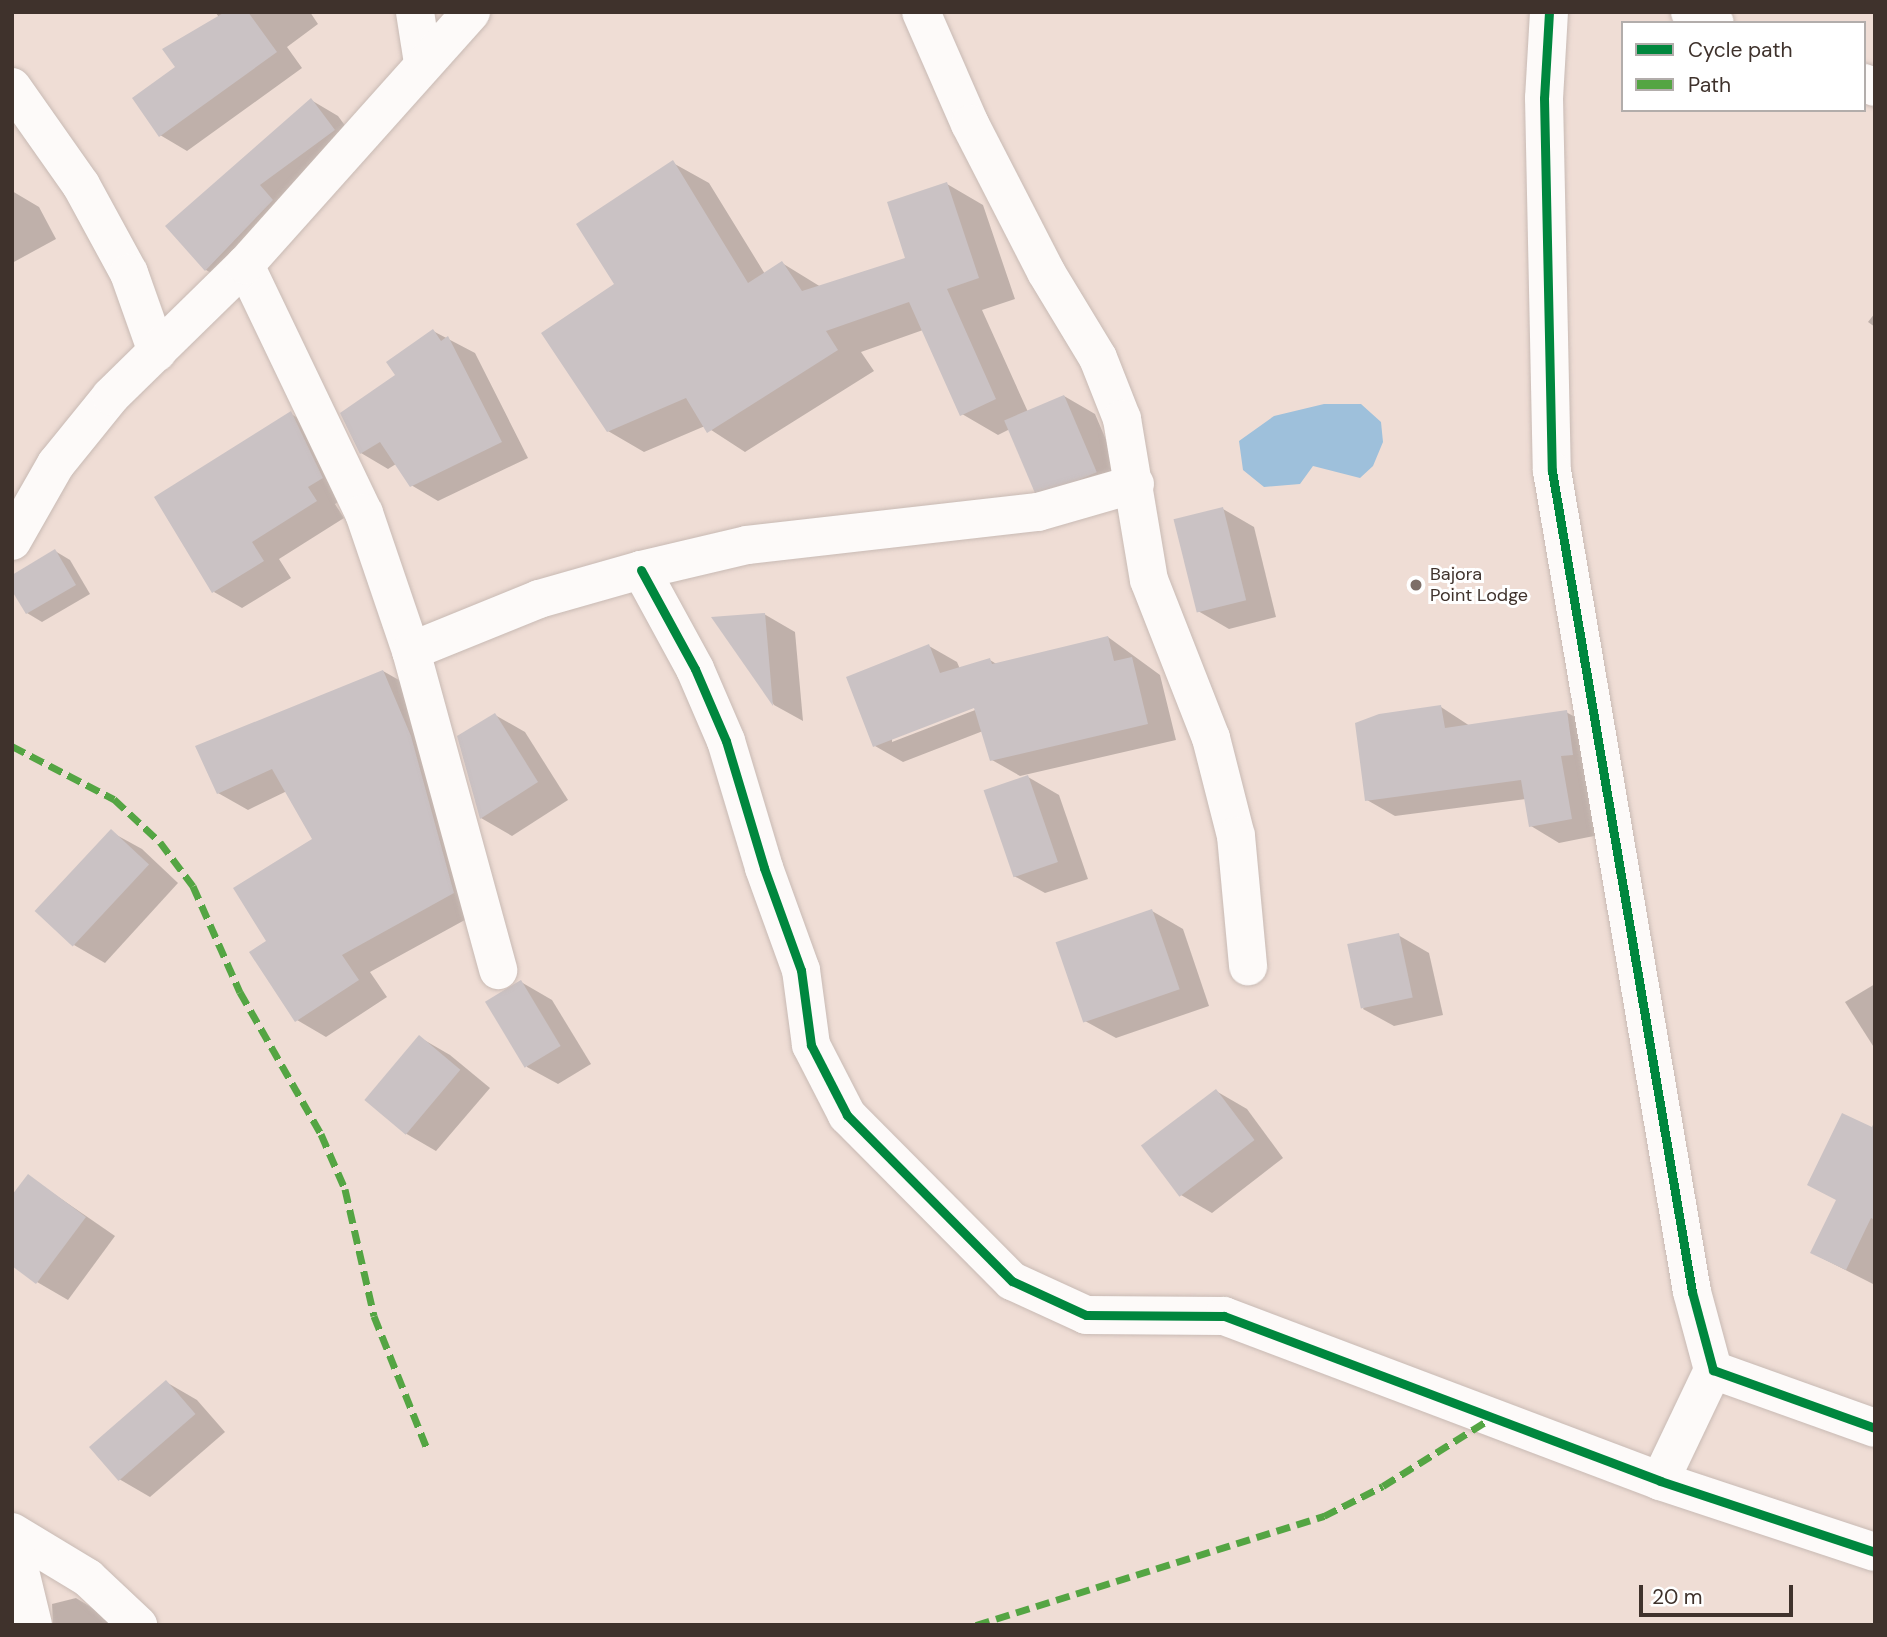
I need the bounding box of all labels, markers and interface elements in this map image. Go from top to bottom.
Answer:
legend [1621,21,1866,112]
text: Cycle path [1688,36,1793,64]
text: Path [1688,71,1731,99]
place label: Bajora Point Lodge [1430,564,1528,606]
marker: Bajora Point Lodge [1408,577,1424,593]
scale bar [1642,1570,1796,1614]
text: 20 m [1652,1583,1703,1611]

